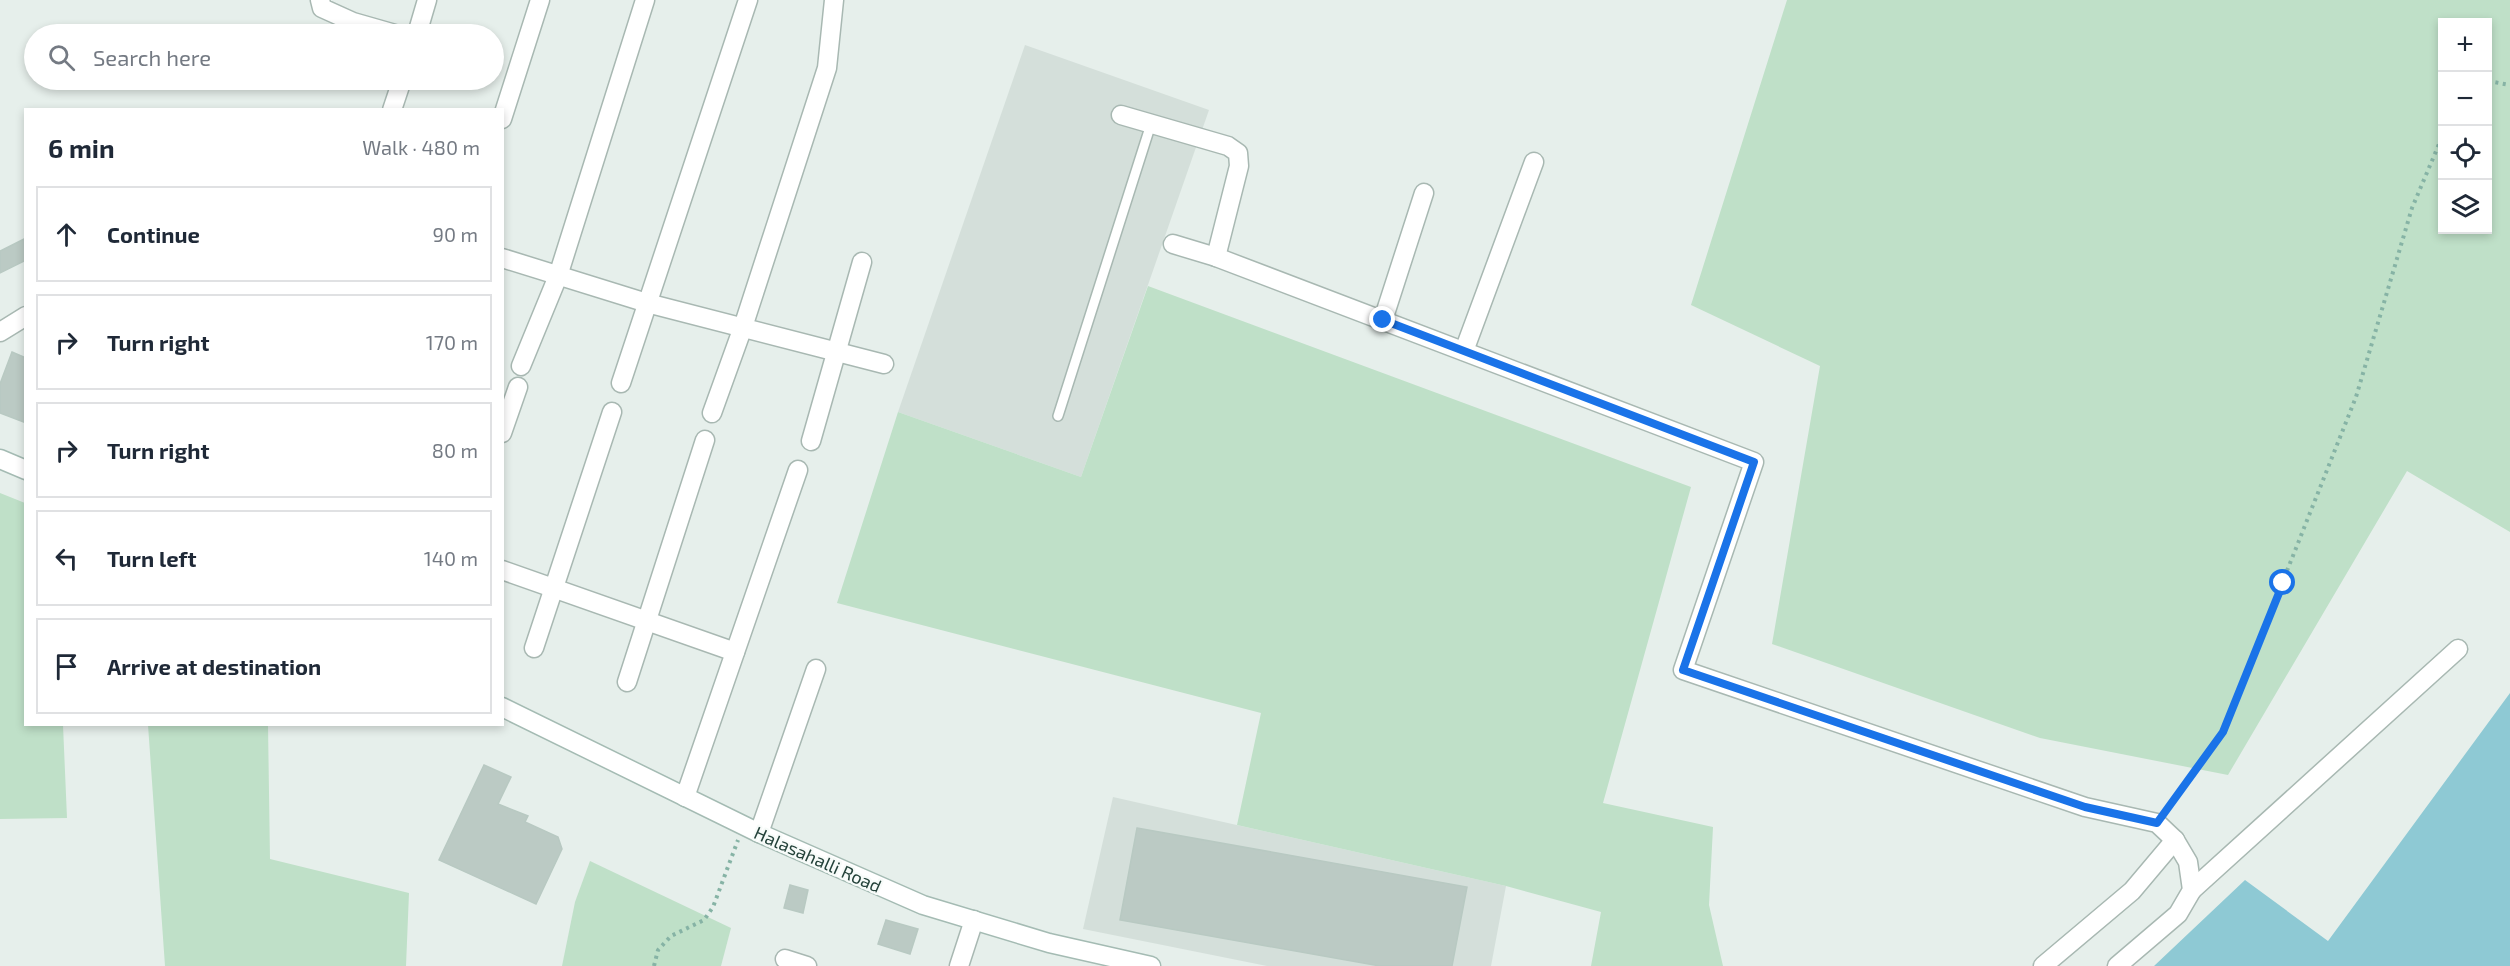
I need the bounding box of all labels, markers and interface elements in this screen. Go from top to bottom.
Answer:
map controls [2438,18,2492,234]
button: + [2438,18,2492,72]
search box [24,24,504,90]
icon: search [45,41,78,74]
text: Search here [93,44,211,70]
button: − [2438,72,2492,126]
button: locate [2438,126,2492,180]
text: 6 min [48,132,115,163]
text: Walk · 480 m [362,135,480,159]
button: layers [2438,180,2492,234]
icon: ahead [50,218,83,251]
text: Continue [107,221,200,247]
text: 90 m [433,222,478,246]
route end [1369,306,1395,332]
icon: right [50,326,83,359]
text: Turn right [107,329,209,355]
text: 170 m [426,330,478,354]
icon: right [50,434,83,467]
text: Turn right [107,437,209,463]
text: 80 m [432,438,478,462]
icon: left [50,542,83,575]
text: Turn left [107,545,196,571]
text: 140 m [424,546,478,570]
route start [2269,569,2295,595]
icon: arrive [50,650,83,683]
text: Arrive at destination [107,653,321,679]
street label: Halasahalli Road [751,821,885,897]

